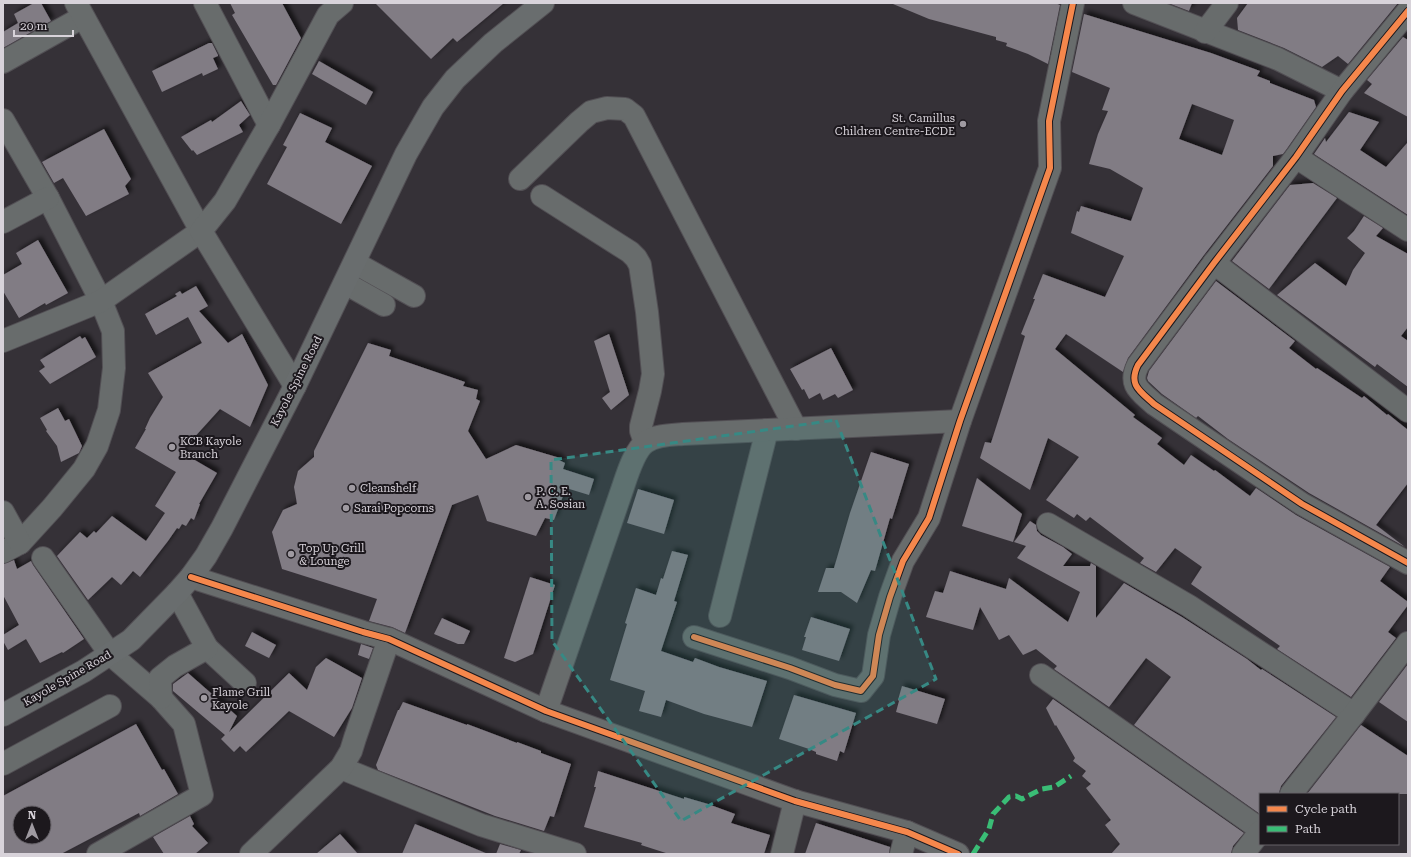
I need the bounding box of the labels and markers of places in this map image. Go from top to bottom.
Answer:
place label: St. Camillus Children Centre-ECDE [835,112,955,138]
marker: St. Camillus Children Centre-ECDE [958,119,968,129]
place label: KCB Kayole Branch [180,435,242,461]
marker: KCB Kayole Branch [167,442,177,452]
place label: Cleanshelf [360,482,417,495]
marker: Cleanshelf [347,483,357,493]
place label: P. C. E. A. Sosian [536,485,585,511]
marker: P. C. E. A. Sosian [523,492,533,502]
place label: Sarai Popcorns [354,502,434,515]
marker: Sarai Popcorns [341,503,351,513]
place label: Top Up Grill & Lounge [299,542,365,568]
marker: Top Up Grill & Lounge [286,549,296,559]
place label: Flame Grill Kayole [212,686,271,712]
marker: Flame Grill Kayole [199,693,209,703]

